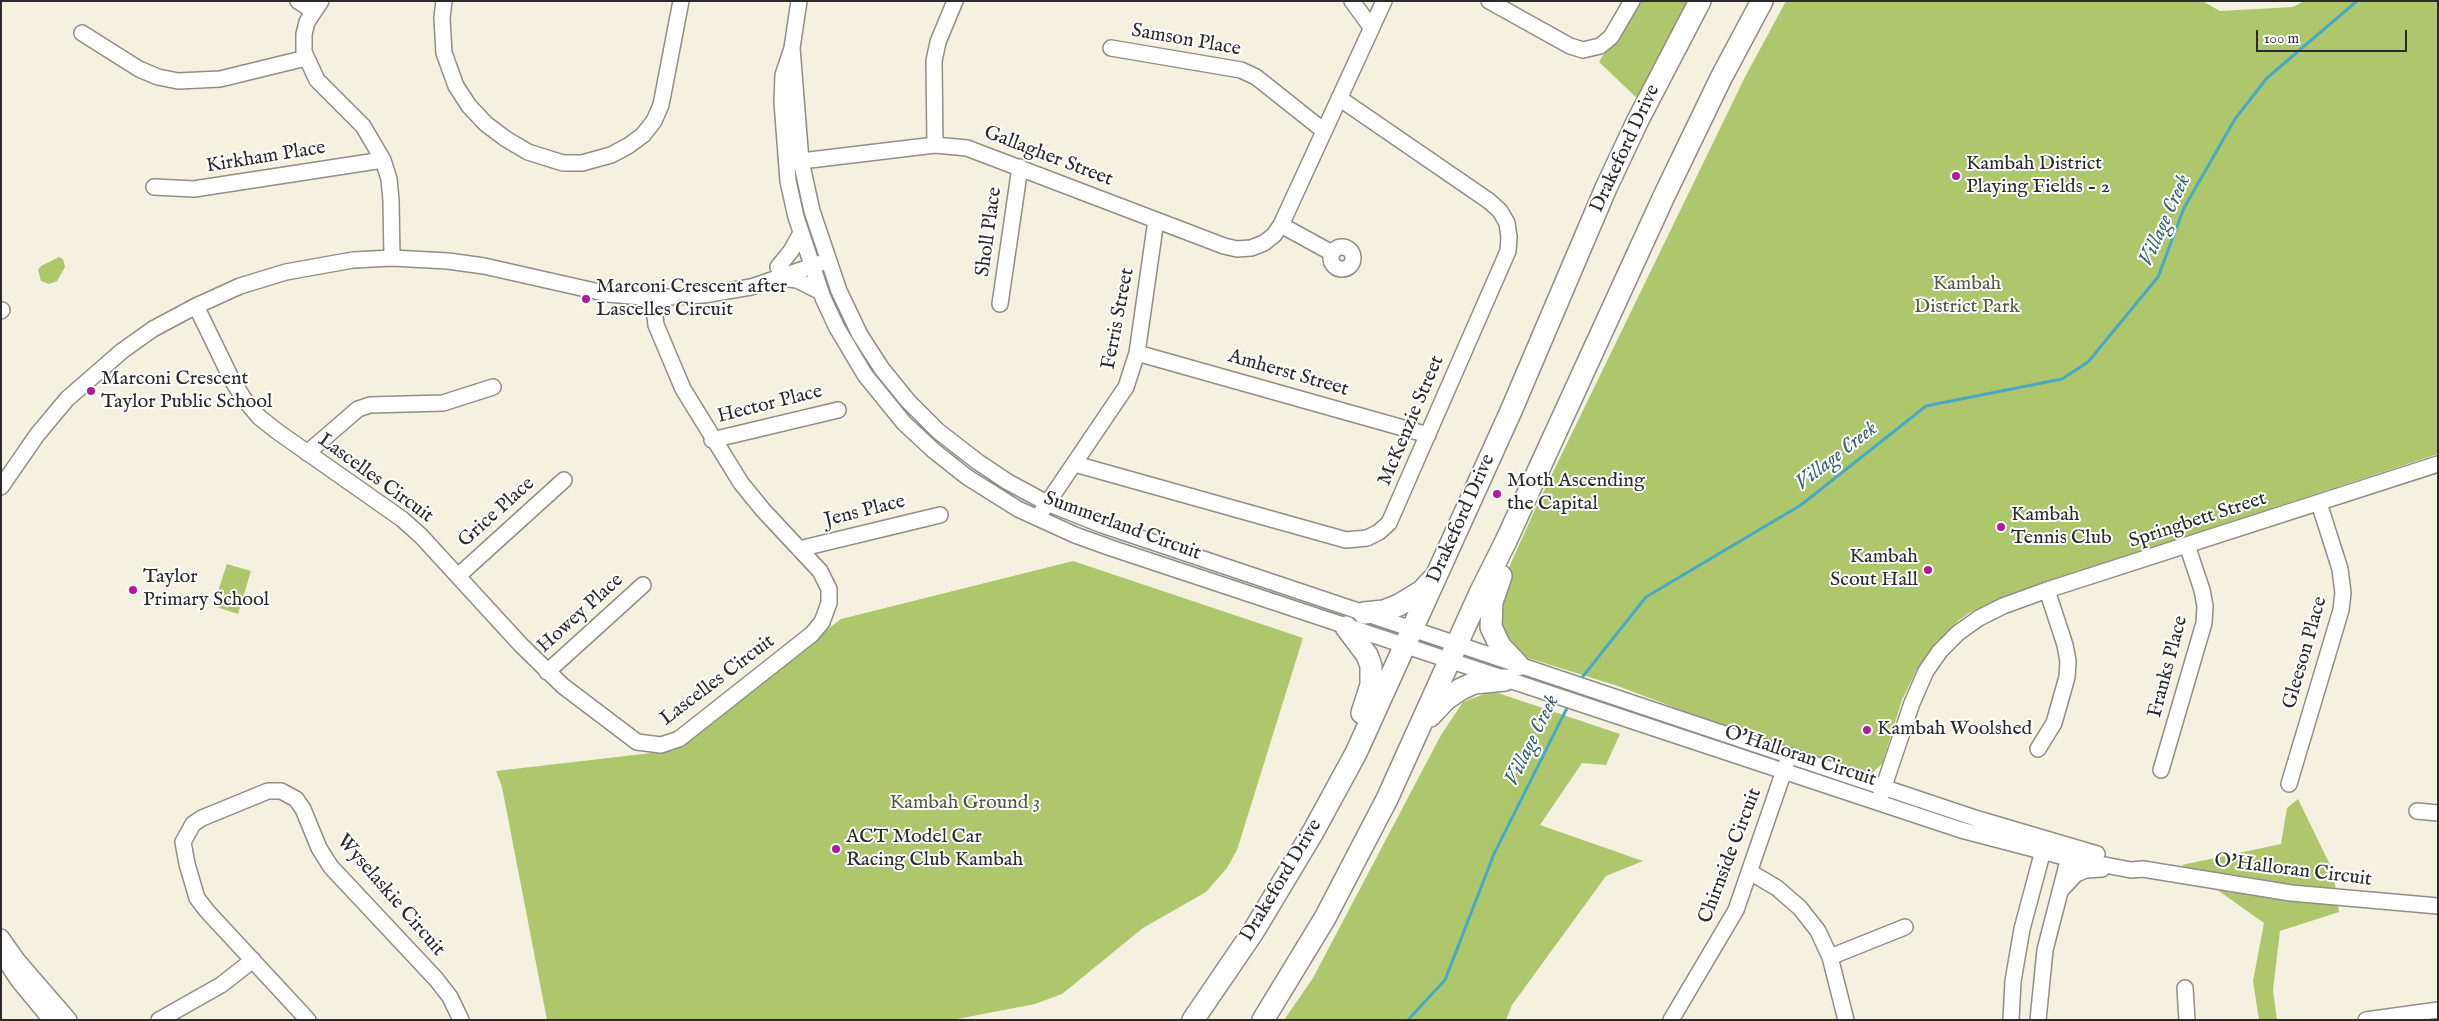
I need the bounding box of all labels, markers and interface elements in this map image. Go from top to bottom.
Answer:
street label: Samson Place [1129,20,1243,62]
scale bar [2259,20,2410,52]
text: 100 m [2264,29,2299,48]
street label: Drakeford Drive [1586,81,1666,217]
street label: Gallagher Street [980,121,1116,193]
street label: Kirkham Place [205,137,327,179]
place label: Kambah District Playing Fields - 2 [1966,153,2110,200]
marker: Kambah District Playing Fields - 2 [1950,170,1962,182]
water label: Village Creek [2135,171,2197,271]
street label: Sholl Place [972,186,1008,278]
street label: Ferris Street [1097,266,1141,372]
park label: Kambah District Park [1914,273,2020,320]
place label: Marconi Crescent after Lascelles Circuit [596,276,787,323]
marker: Marconi Crescent after Lascelles Circuit [580,293,592,305]
street label: Amherst Street [1225,345,1351,403]
street label: McKenzie Street [1374,352,1450,490]
place label: Marconi Crescent Taylor Public School [101,368,273,415]
street label: Hector Place [715,380,825,430]
marker: Marconi Crescent Taylor Public School [85,385,97,397]
water label: Village Creek [1791,417,1883,497]
street label: Lascelles Circuit [312,429,438,529]
street label: Drakeford Drive [1423,451,1501,587]
place label: Moth Ascending the Capital [1507,470,1645,517]
street label: Grice Place [454,473,540,553]
street label: Summerland Circuit [1040,487,1204,567]
marker: Moth Ascending the Capital [1491,488,1503,500]
street label: Springbett Street [2126,488,2270,554]
street label: Jens Place [822,490,908,534]
place label: Kambah Tennis Club [2011,504,2112,551]
marker: Kambah Tennis Club [1995,521,2007,533]
place label: Kambah Scout Hall [1830,546,1918,593]
marker: Kambah Scout Hall [1922,564,1934,576]
place label: Taylor Primary School [143,566,269,613]
street label: Howey Place [533,569,629,659]
marker: Taylor Primary School [127,584,139,596]
street label: Gleeson Place [2278,594,2334,712]
street label: Franks Place [2144,613,2194,721]
street label: Lascelles Circuit [656,630,780,732]
water label: Village Creek [1500,692,1566,790]
place label: Kambah Woolshed [1877,718,2032,742]
street label: O'Halloran Circuit [1721,721,1879,793]
marker: Kambah Woolshed [1861,724,1873,736]
street label: Chirnside Circuit [1694,785,1768,927]
park label: Kambah Ground 3 [890,792,1040,816]
street label: Drakeford Drive [1236,815,1328,947]
place label: ACT Model Car Racing Club Kambah [846,826,1023,873]
street label: Wyselaskie Circuit [331,830,449,962]
marker: ACT Model Car Racing Club Kambah [830,843,842,855]
street label: O'Halloran Circuit [2213,849,2373,893]

